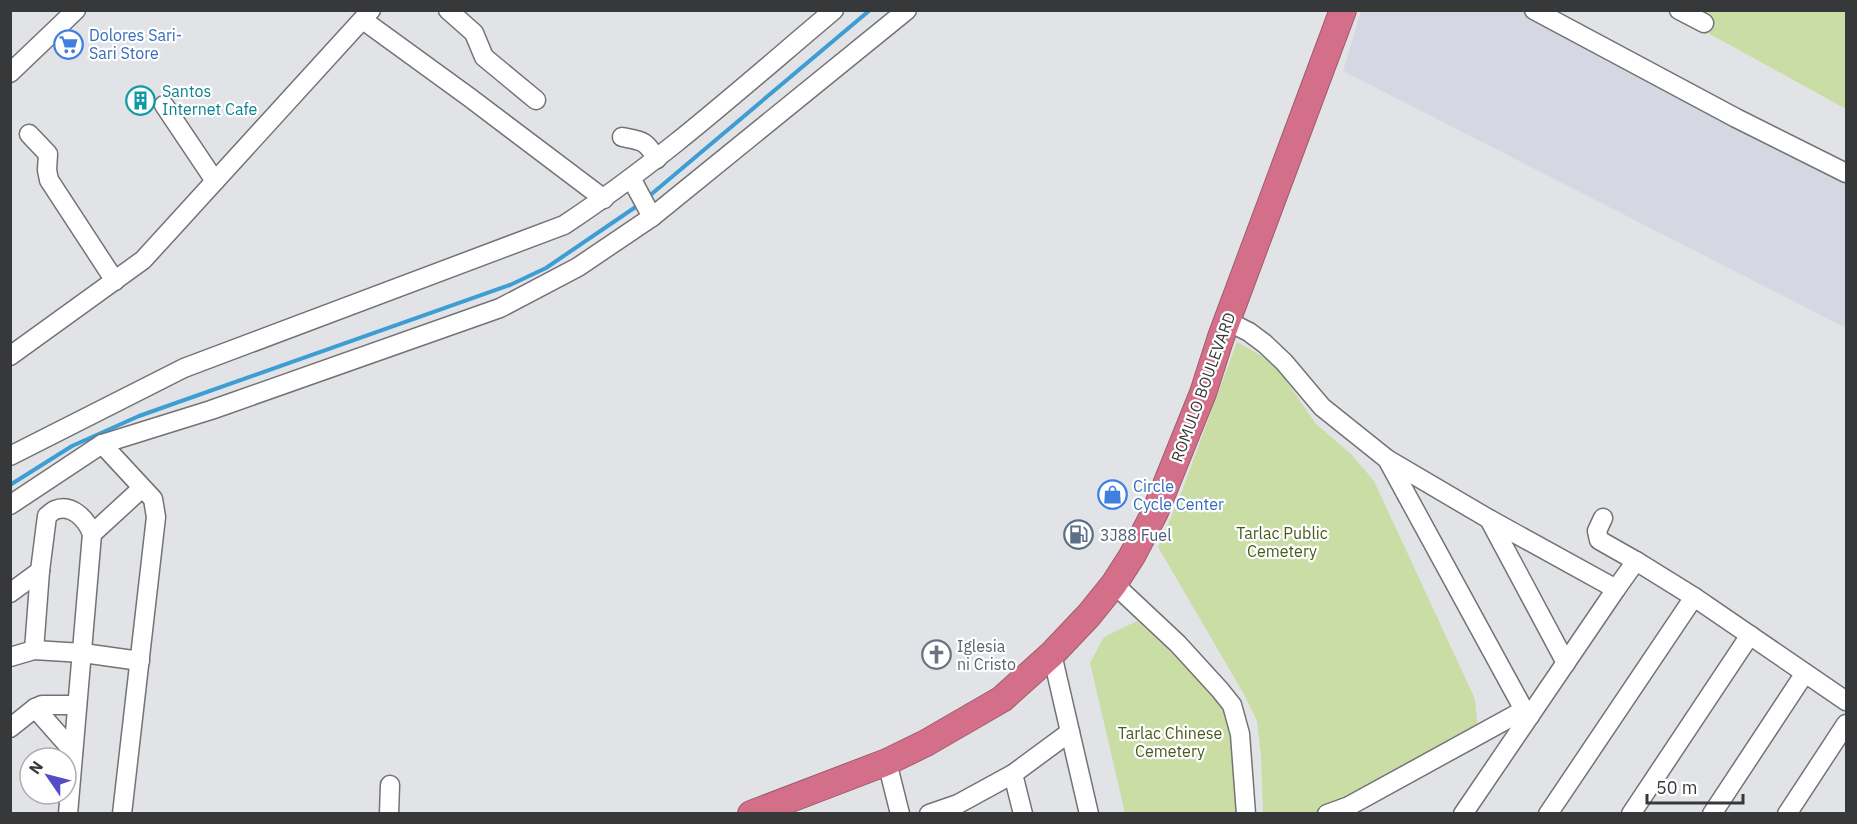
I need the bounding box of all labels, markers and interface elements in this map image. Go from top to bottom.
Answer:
place label: Dolores Sari- Sari Store [89,25,182,63]
supermarket icon: Dolores Sari- Sari Store [52,28,84,60]
place label: Santos Internet Cafe [162,81,258,119]
building icon: Santos Internet Cafe [125,84,157,116]
street label: ROMULO BOULEVARD [1167,309,1239,465]
place label: Circle Cycle Center [1133,476,1224,514]
shop icon: Circle Cycle Center [1096,479,1128,511]
fuel station icon: 3J88 Fuel [1063,519,1095,551]
park label: Tarlac Public Cemetery [1236,523,1328,561]
place label: 3J88 Fuel [1100,525,1172,545]
place label: Iglesia ni Cristo [957,636,1016,674]
church icon: Iglesia ni Cristo [920,639,952,671]
park label: Tarlac Chinese Cemetery [1118,723,1223,761]
north arrow [18,746,78,806]
text: N [24,757,47,778]
scale bar [1647,767,1743,805]
text: 50 m [1656,776,1698,799]

